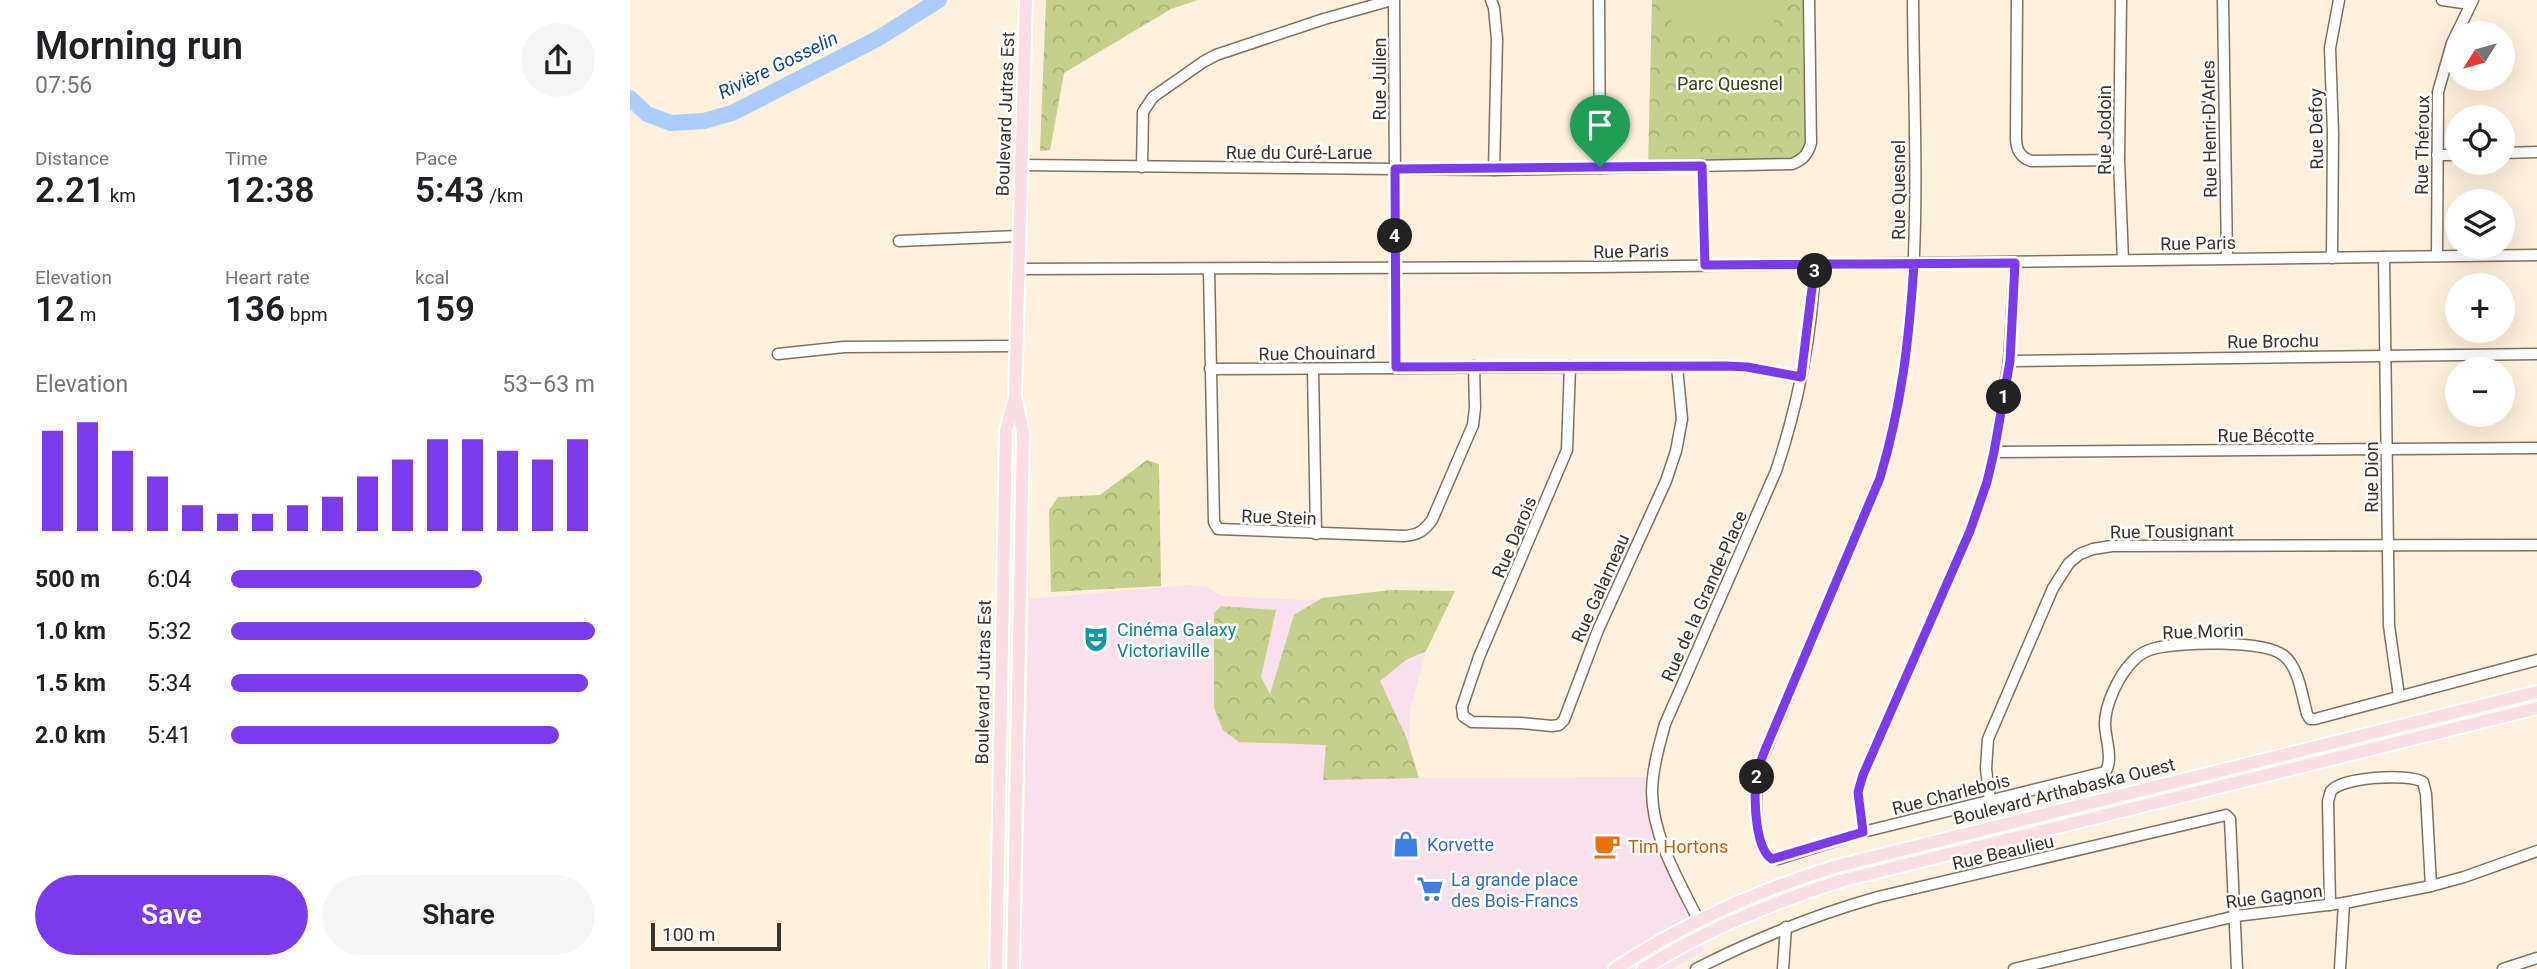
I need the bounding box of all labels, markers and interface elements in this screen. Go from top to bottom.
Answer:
north arrow [2445,21,2515,91]
map controls [2445,21,2515,427]
button: share [521,23,595,97]
text: Morning run [35,24,243,68]
water label: Rivière Gosselin [714,26,842,104]
street label: Boulevard Jutras Est [992,31,1018,197]
street label: Rue Julien [1369,37,1390,121]
street label: Rue Henri-D'Arles [2197,60,2221,198]
text: 07:56 [35,72,92,99]
park label: Parc Quesnel [1677,73,1783,94]
street label: Rue Jodoin [2094,85,2115,175]
street label: Rue Defoy [2305,88,2327,170]
pin [1570,95,1630,167]
street label: Rue Théroux [2411,95,2433,195]
button: locate [2445,105,2515,175]
icon: arrive [1581,106,1619,144]
street label: Rue Quesnel [1888,140,1909,240]
street label: Rue du Curé-Larue [1226,142,1372,163]
text: Distance [35,147,109,170]
text: Time [225,147,268,170]
text: Pace [415,147,457,170]
text: 2.21 [35,170,105,211]
text: 12:38 [225,170,315,211]
text: 5:43 [415,170,485,211]
text: km [105,184,136,207]
text: /km [485,184,523,207]
button: layers [2445,189,2515,259]
pin: 4 [1378,218,1412,254]
text: 4 [1389,224,1400,247]
street label: Rue Paris [2160,232,2236,254]
street label: Rue Paris [1593,240,1669,262]
pin: 3 [1798,254,1832,288]
text: 3 [1809,259,1820,282]
text: Elevation [35,266,112,289]
text: Heart rate [225,266,310,289]
text: kcal [415,266,449,289]
button: + [2445,273,2515,343]
text: 12 [35,289,75,330]
text: 136 [225,289,285,330]
text: 159 [415,289,475,330]
text: m [75,303,96,326]
text: bpm [285,303,328,326]
street label: Rue Brochu [2227,330,2319,352]
street label: Rue Chouinard [1258,341,1376,365]
button: − [2445,357,2515,427]
text: Elevation [35,371,128,398]
text: 53–63 m [502,371,595,398]
pin: 1 [1986,380,2022,414]
text: 1 [1998,385,2009,408]
street label: Rue Bécotte [2218,425,2314,446]
street label: Rue Dion [2361,441,2382,513]
street label: Rue Darois [1487,493,1541,581]
street label: Rue Stein [1241,505,1317,529]
street label: Rue de la Grande-Place [1657,507,1751,685]
street label: Rue Tousignant [2110,519,2234,543]
street label: Rue Galarneau [1567,530,1633,646]
text: 500 m [35,566,100,593]
text: 6:04 [147,566,191,593]
street label: Boulevard Jutras Est [971,599,995,764]
text: 1.0 km [35,618,106,645]
text: 5:32 [147,618,191,645]
place label: Cinéma Galaxy Victoriaville [1117,619,1237,661]
street label: Rue Morin [2162,619,2244,643]
theatre icon: Cinéma Galaxy Victoriaville [1081,624,1111,654]
text: 1.5 km [35,670,106,697]
text: 5:34 [147,670,191,697]
text: 2.0 km [35,722,106,749]
text: 5:41 [147,722,191,749]
street label: Boulevard Arthabaska Ouest [1951,753,2177,829]
pin: 2 [1740,760,1774,794]
text: 2 [1751,765,1762,788]
street label: Rue Charlebois [1890,769,2012,819]
shop icon: Korvette [1391,829,1421,859]
street label: Rue Beaulieu [1950,830,2056,874]
cafe icon: Tim Hortons [1592,831,1622,861]
place label: Korvette [1427,834,1494,855]
place label: Tim Hortons [1628,836,1728,857]
place label: La grande place des Bois-Francs [1451,869,1579,911]
supermarket icon: La grande place des Bois-Francs [1415,874,1445,904]
button: Save [35,875,308,955]
button: Share [322,875,595,955]
street label: Rue Gagnon [2224,880,2324,912]
scale bar [651,920,780,952]
text: 100 m [662,923,715,946]

